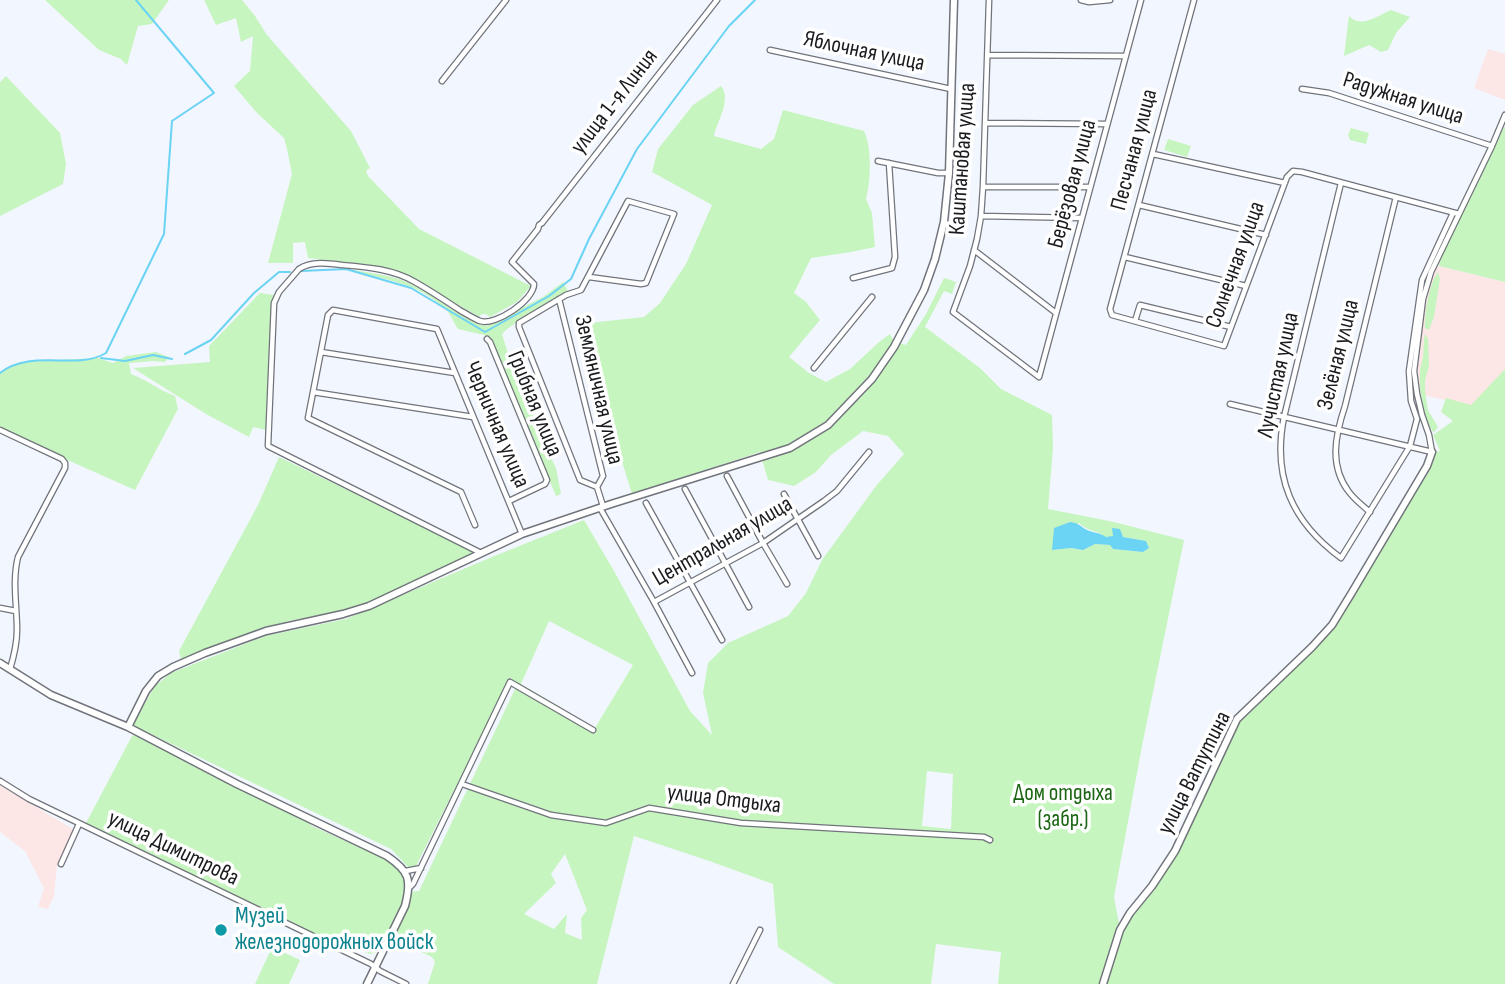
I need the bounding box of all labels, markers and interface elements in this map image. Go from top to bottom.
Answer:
street label: Яблочная улица [801,26,927,78]
street label: улица 1-я Линия [566,44,664,160]
street label: Радужная улица [1339,67,1467,131]
street label: Каштановая улица [944,82,982,236]
street label: Песчаная улица [1106,86,1164,214]
street label: Берёзовая улица [1043,117,1103,251]
street label: Солнечная улица [1200,198,1272,332]
street label: Зелёная улица [1312,297,1366,413]
street label: Лучистая улица [1252,310,1306,440]
street label: Земляничная улица [567,313,629,467]
street label: Грибная улица [500,347,568,461]
street label: Черничная улица [457,358,535,492]
street label: Центральная улица [648,491,798,593]
street label: улица Ватутина [1152,707,1238,839]
street label: улица Отдыха [665,779,783,821]
park label: Дом отдыха (забр.) [1013,780,1113,834]
street label: улица Димитрова [103,805,243,893]
place label: Музей железнодорожных войск [235,903,433,957]
marker: Музей железнодорожных войск [213,922,229,938]

